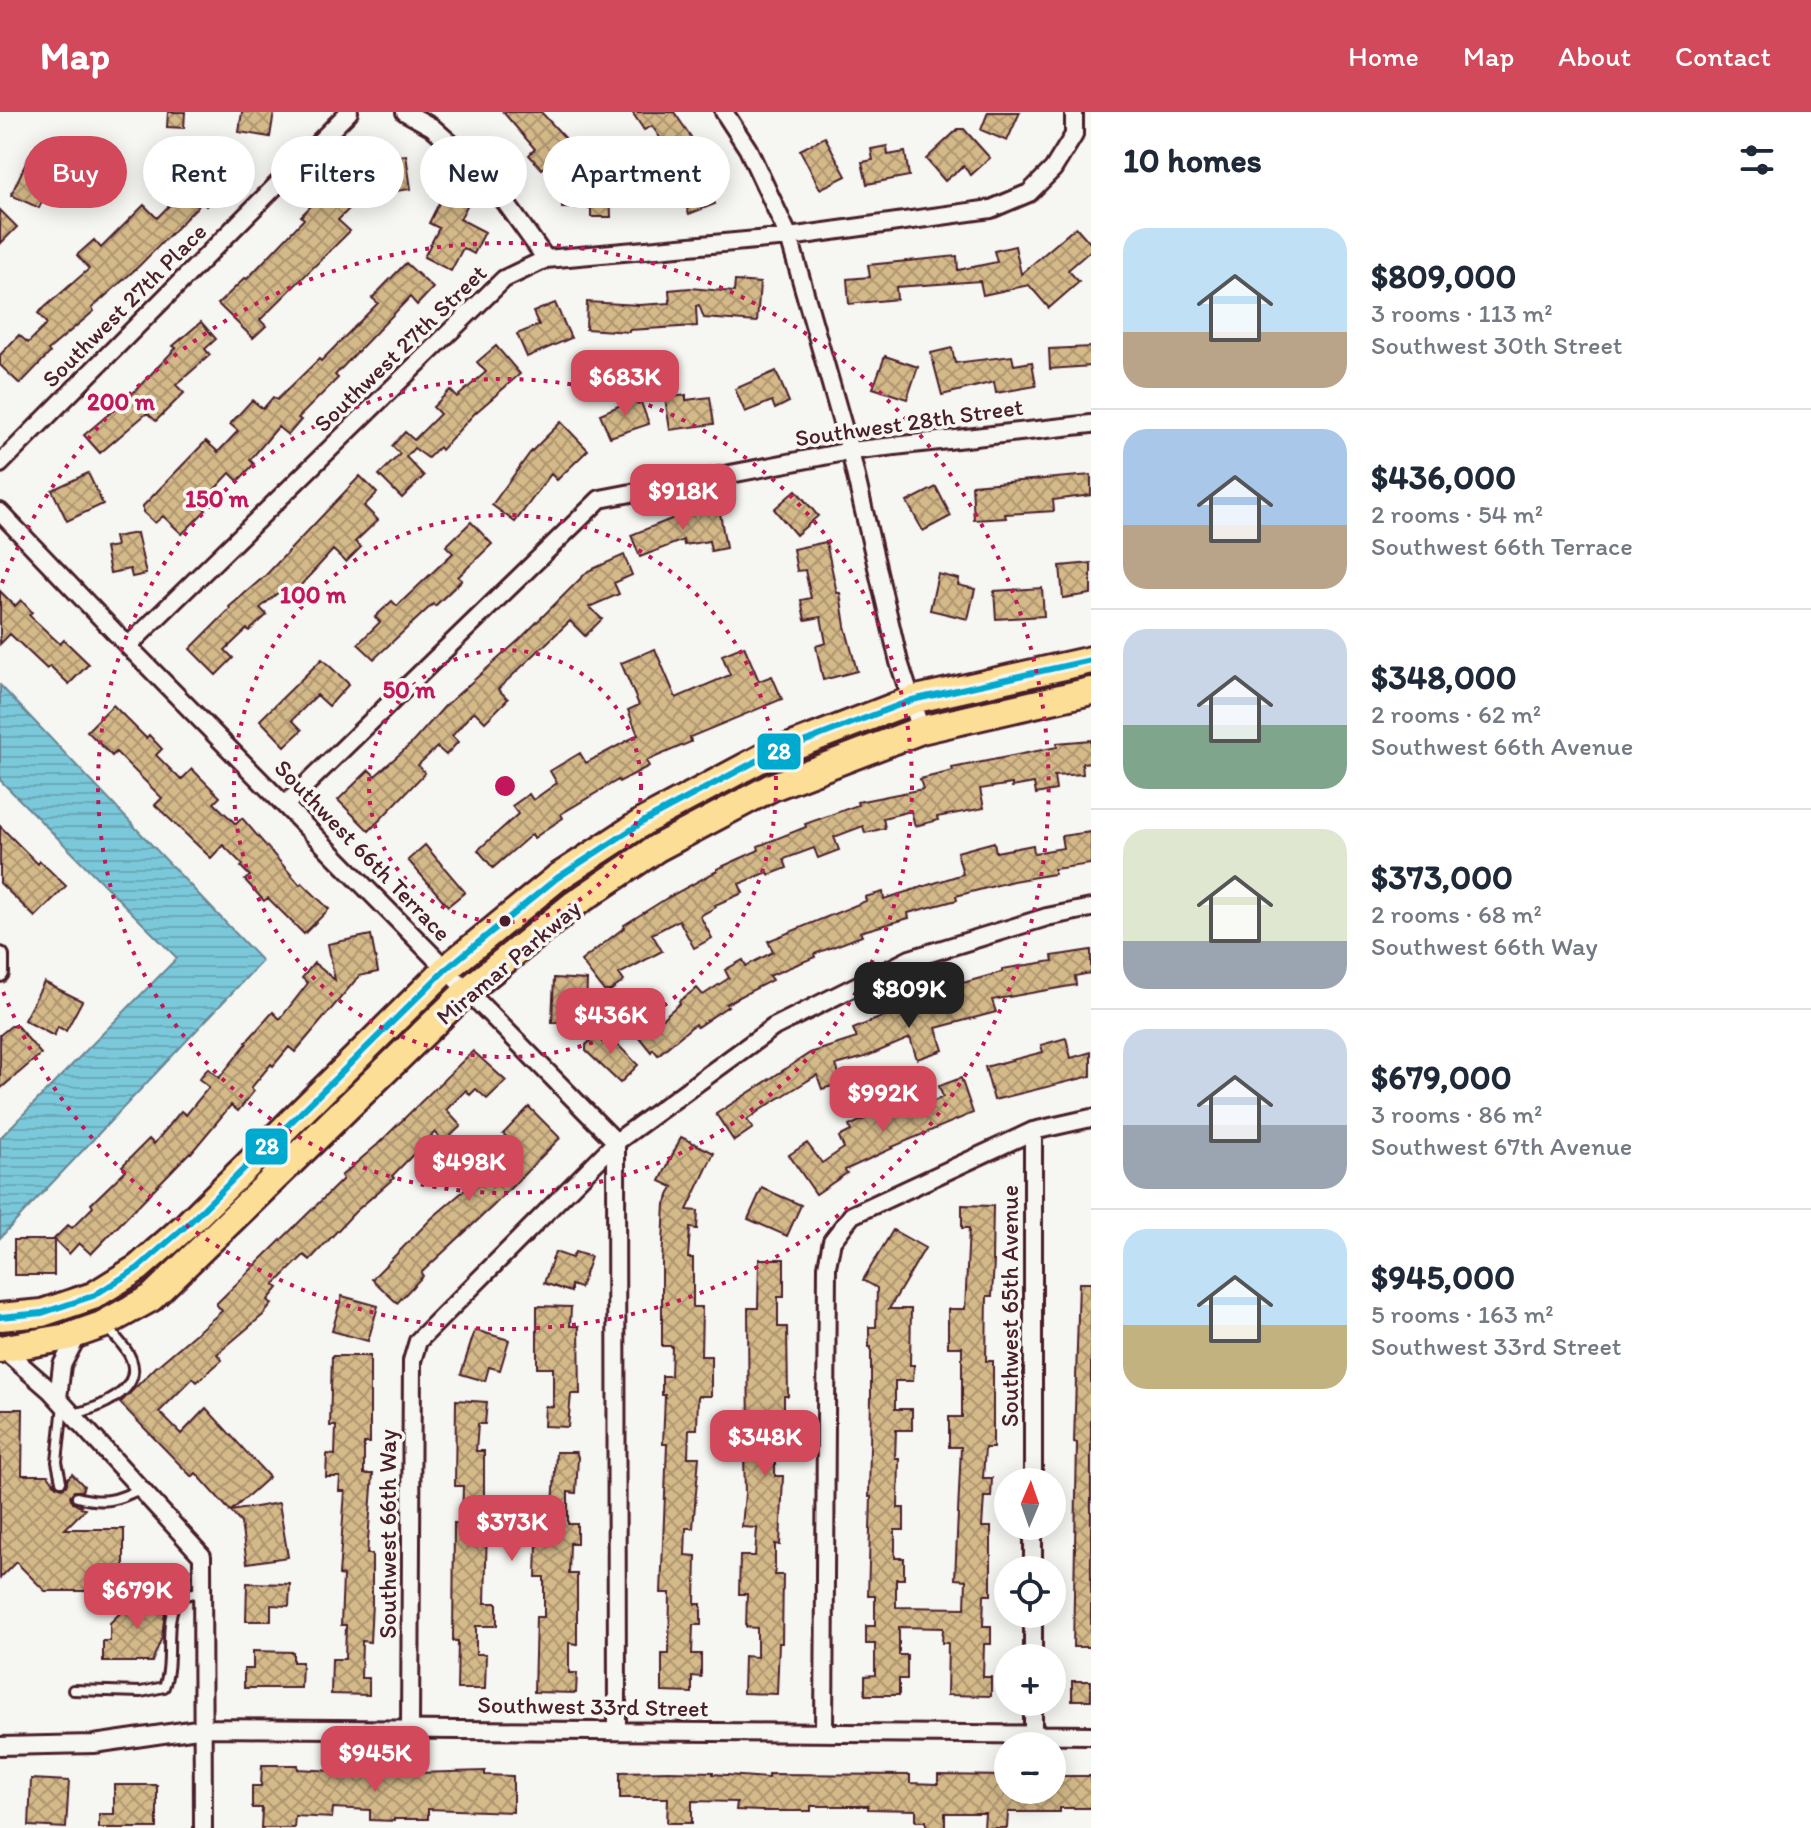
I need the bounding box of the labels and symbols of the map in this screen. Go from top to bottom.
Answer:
street label: Southwest 27th Place [36,217,212,393]
street label: Southwest 27th Street [308,258,492,438]
pin: $683K [569,350,681,418]
text: 200 m [87,387,156,416]
street label: Southwest 28th Street [793,392,1025,452]
pin: $918K [627,464,739,532]
text: 150 m [185,484,250,513]
text: 100 m [280,580,347,609]
text: 50 m [383,675,436,704]
line badge: 28 [756,732,802,771]
text: 28 [767,738,791,765]
street label: Southwest 66th Terrace [269,753,457,947]
centre of rings [491,772,519,800]
street label: Miramar Parkway [430,893,586,1031]
unlabelled marker [497,913,513,929]
pin: $809K [853,962,965,1030]
pin: $436K [555,988,667,1056]
pin: $992K [827,1066,939,1134]
line badge: 28 [244,1127,289,1166]
text: 28 [255,1133,279,1160]
pin: $498K [413,1135,525,1203]
street label: Southwest 65th Avenue [995,1185,1024,1427]
pin: $348K [709,1410,821,1478]
street label: Southwest 66th Way [373,1429,402,1639]
north arrow [994,1468,1066,1540]
pin: $373K [456,1495,568,1563]
pin: $679K [81,1563,193,1631]
street label: Southwest 33rd Street [477,1689,709,1723]
pin: $945K [319,1726,431,1794]

